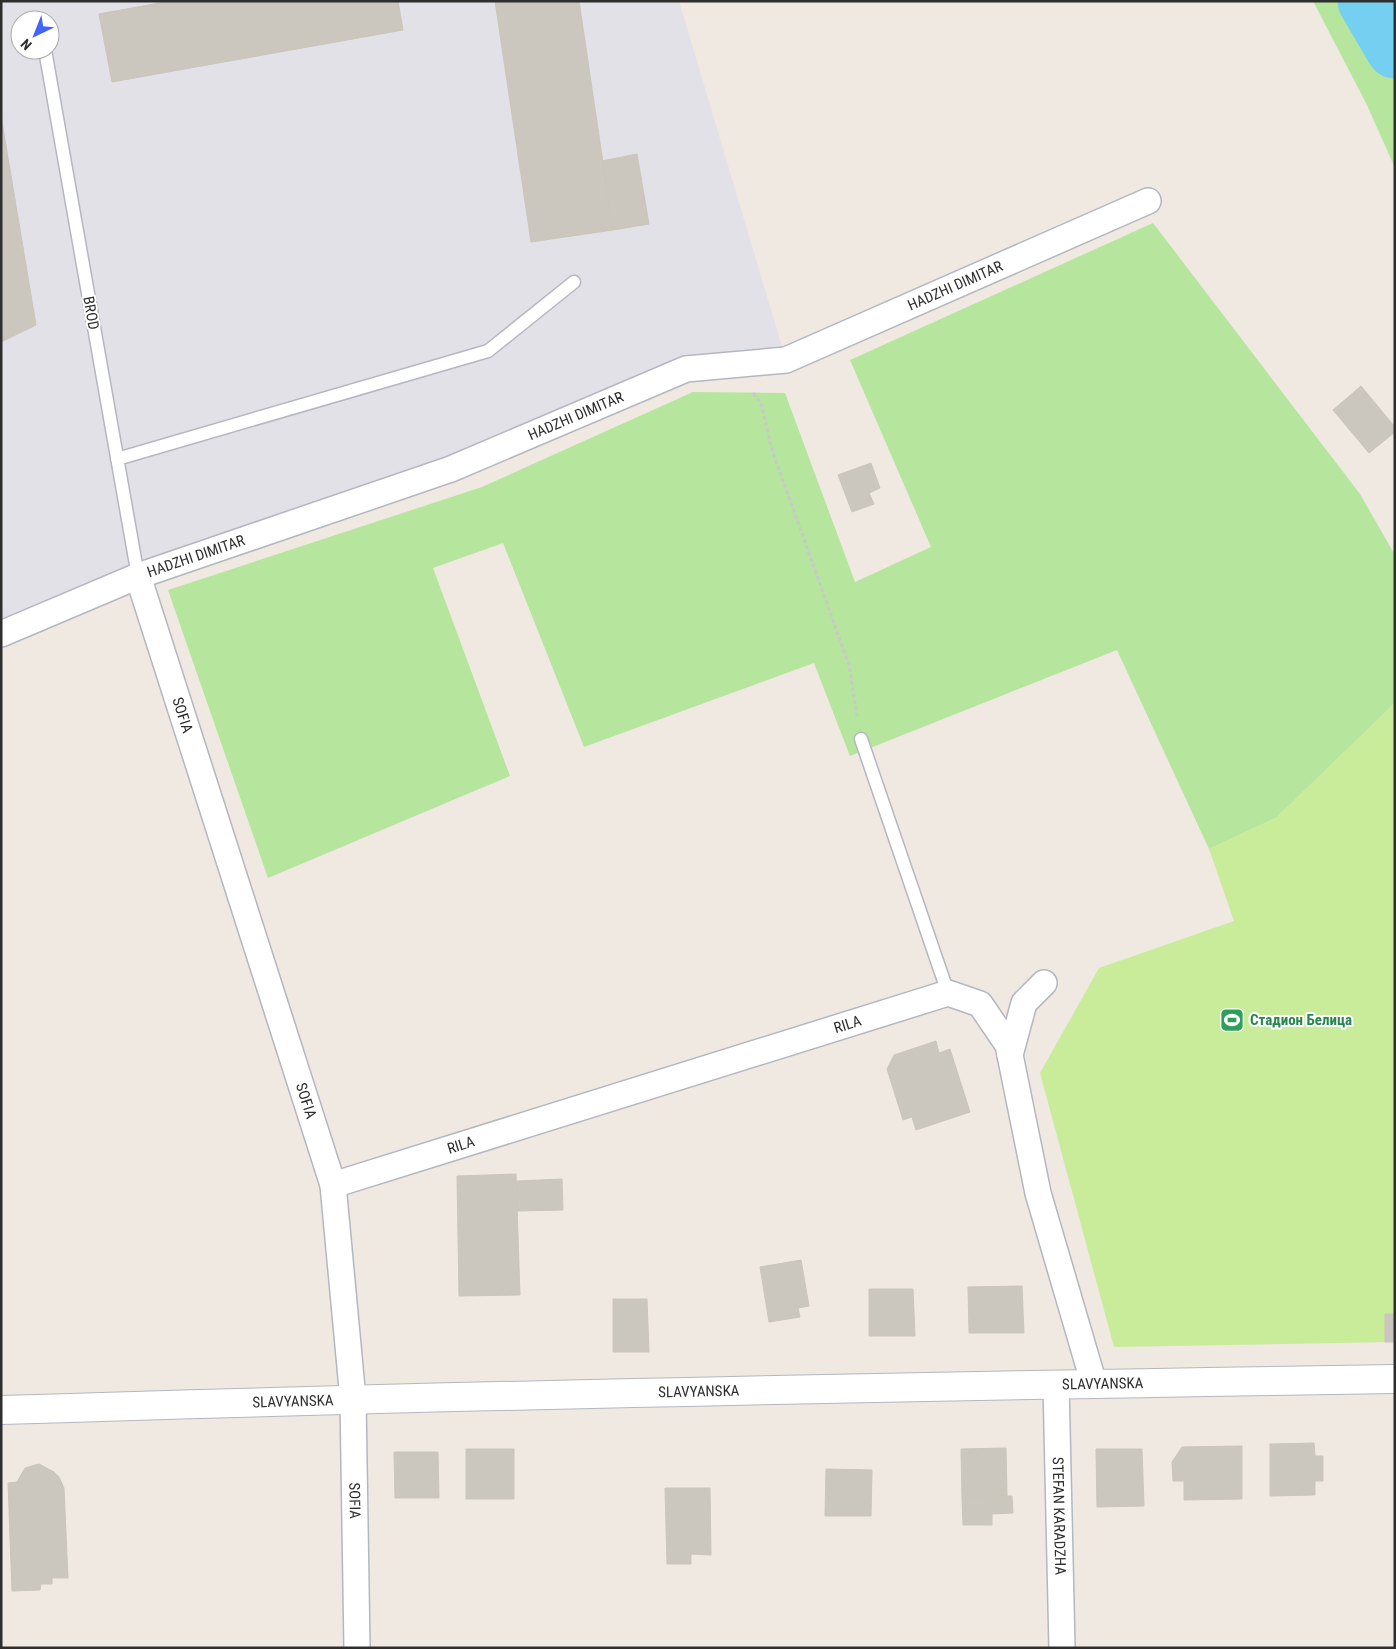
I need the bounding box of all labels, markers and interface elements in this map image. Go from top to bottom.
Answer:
north arrow [10,10,60,60]
text: N [18,36,35,53]
street label: HADZHI DIMITAR [905,257,1005,314]
street label: BROD [79,295,103,331]
street label: HADZHI DIMITAR [525,388,626,444]
street label: HADZHI DIMITAR [145,531,247,581]
street label: SOFIA [168,695,197,736]
sports icon: Стадион Белица [1219,1007,1245,1033]
place label: Стадион Белица [1250,1011,1352,1029]
street label: RILA [832,1012,864,1037]
street label: SOFIA [292,1081,320,1121]
street label: RILA [445,1132,477,1158]
street label: SLAVYANSKA [1062,1374,1144,1393]
street label: SLAVYANSKA [658,1382,740,1401]
street label: SLAVYANSKA [252,1391,334,1411]
street label: STEFAN KARADZHA [1049,1457,1069,1576]
street label: SOFIA [345,1482,364,1519]

